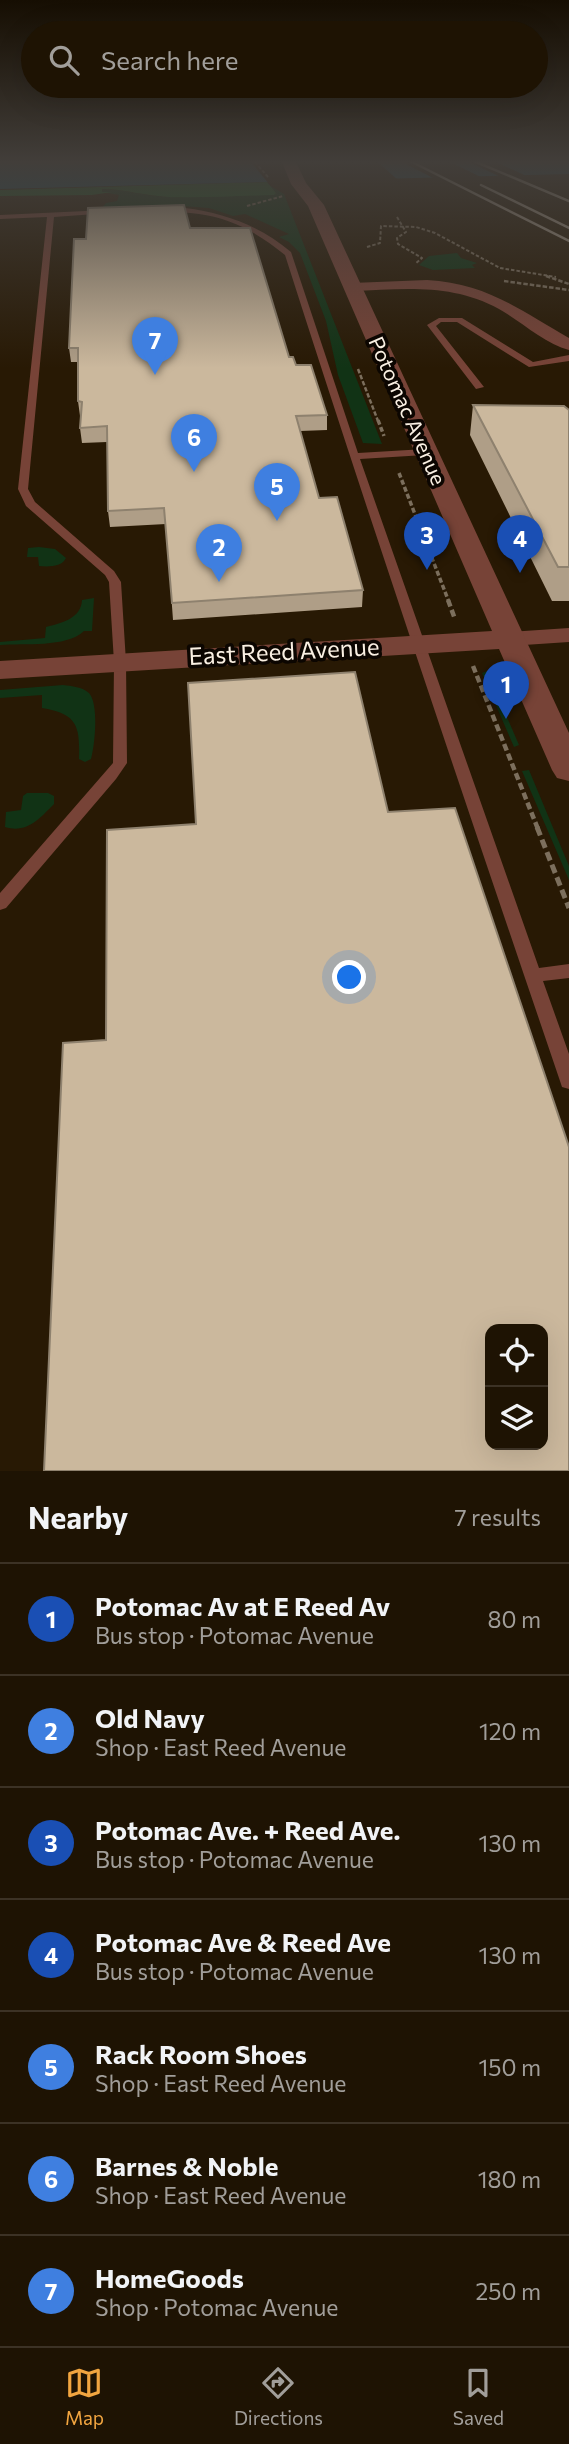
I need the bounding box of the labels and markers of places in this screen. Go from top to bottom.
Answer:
pin: 7 [132,317,178,375]
pin: 6 [171,414,217,472]
pin: 5 [254,463,300,521]
pin: 3 [404,512,450,570]
pin: 4 [497,515,543,573]
pin: 2 [196,524,242,582]
pin: 1 [483,661,529,719]

